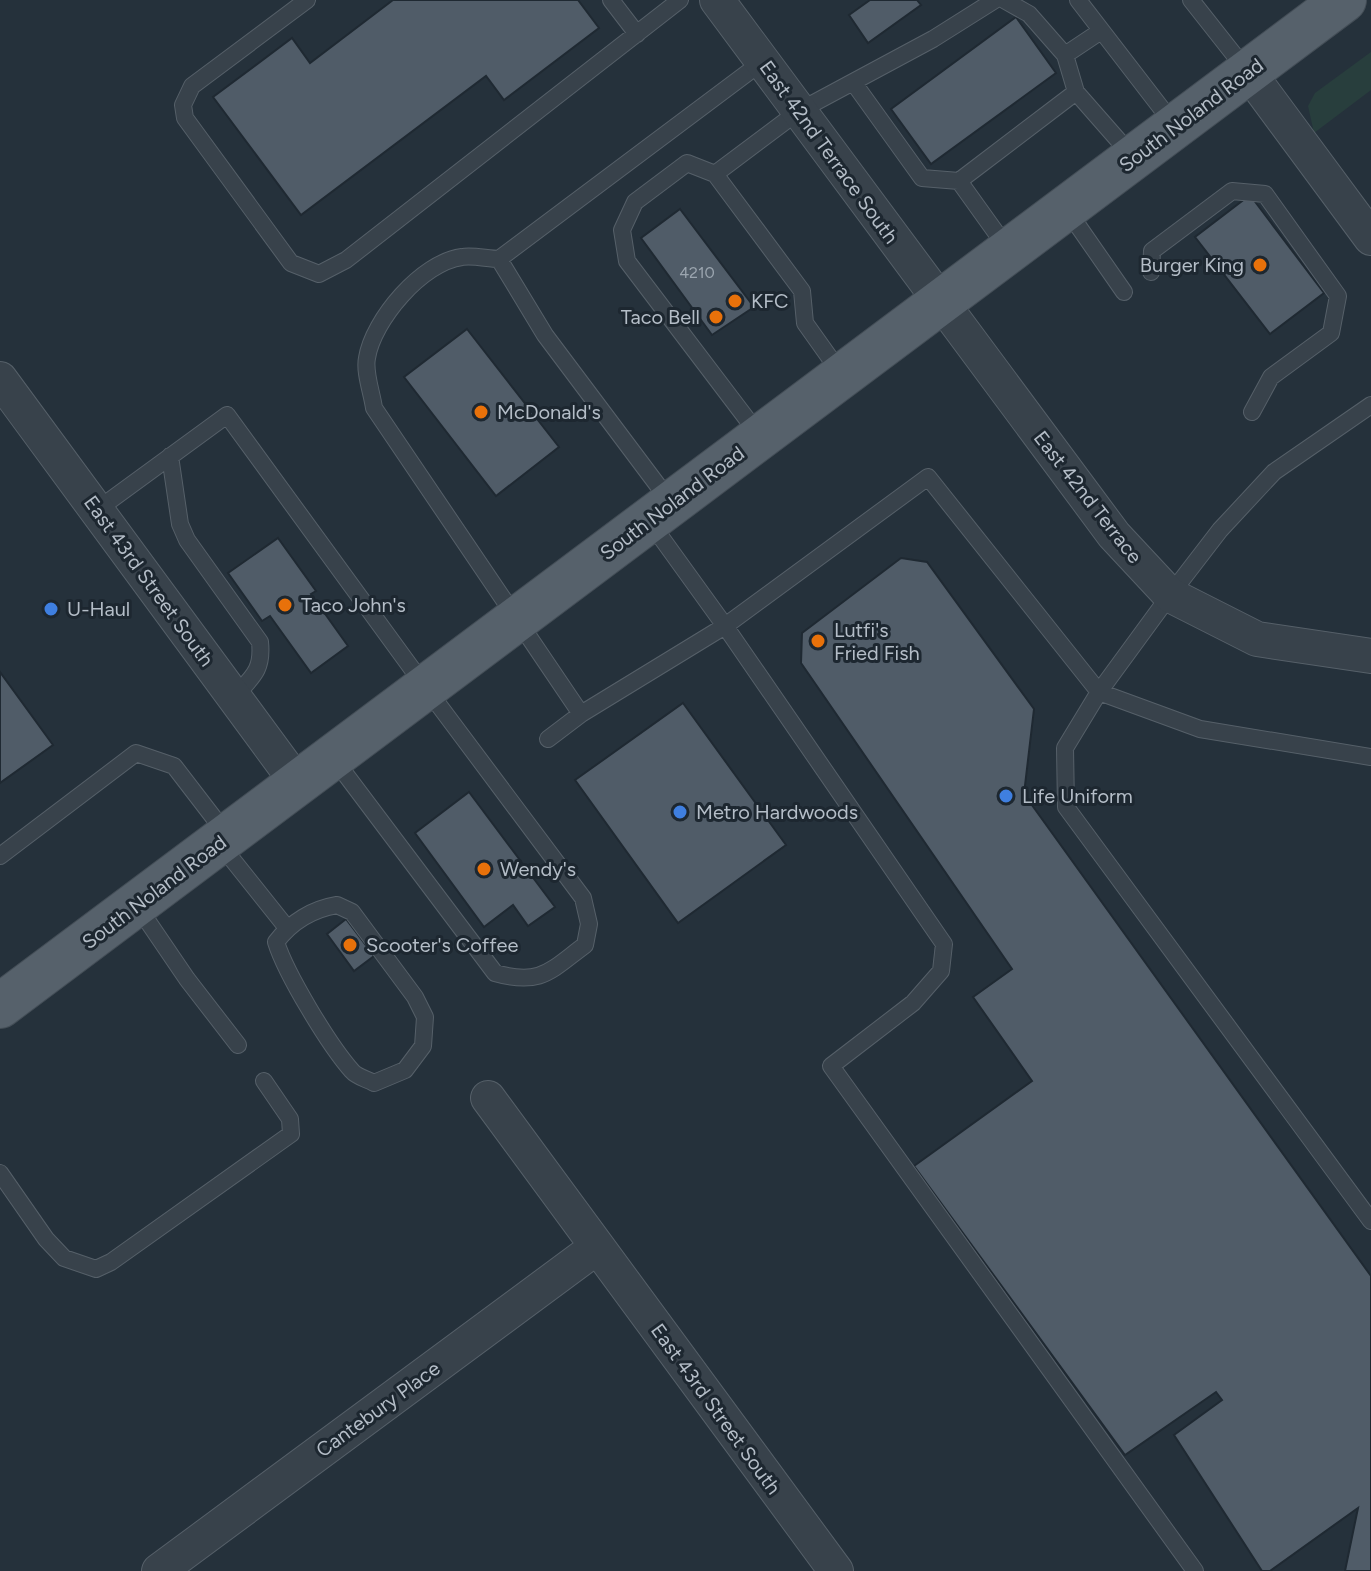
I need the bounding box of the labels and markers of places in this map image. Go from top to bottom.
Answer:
place label: Burger King [1140,253,1244,277]
marker: Burger King [1251,256,1269,274]
place label: KFC [751,289,788,313]
marker: KFC [726,292,744,310]
place label: Taco Bell [621,305,700,329]
marker: Taco Bell [707,308,725,326]
place label: McDonald's [497,400,601,424]
marker: McDonald's [472,403,490,421]
place label: Taco John's [301,593,406,617]
marker: Taco John's [276,596,294,614]
place label: U-Haul [67,597,130,621]
marker: U-Haul [42,600,60,618]
place label: Lutfi's Fried Fish [834,618,920,665]
marker: Lutfi's Fried Fish [809,632,827,650]
place label: Life Uniform [1022,784,1133,808]
marker: Life Uniform [997,787,1015,805]
place label: Metro Hardwoods [696,800,858,824]
marker: Metro Hardwoods [671,803,689,821]
place label: Wendy's [500,857,576,881]
marker: Wendy's [475,860,493,878]
place label: Scooter's Coffee [366,933,518,957]
marker: Scooter's Coffee [341,936,359,954]

